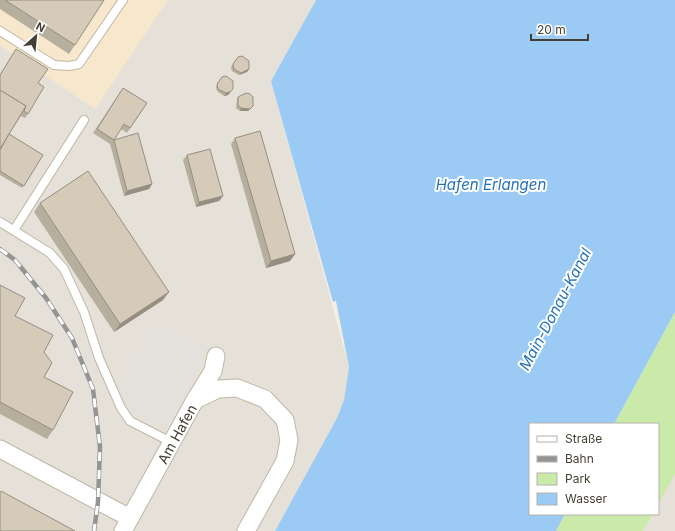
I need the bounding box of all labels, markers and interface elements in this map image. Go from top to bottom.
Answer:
north arrow [16,16,56,56]
scale bar [531,16,588,42]
text: N [34,19,47,35]
text: 20 m [537,22,566,37]
water label: Hafen Erlangen [436,175,546,194]
water label: Main-Donau-Kanal [515,244,595,373]
street label: Am Hafen [153,401,200,466]
legend [529,423,659,515]
text: Straße [565,431,602,446]
text: Bahn [565,451,594,466]
text: Park [565,471,591,486]
text: Wasser [565,491,608,506]

